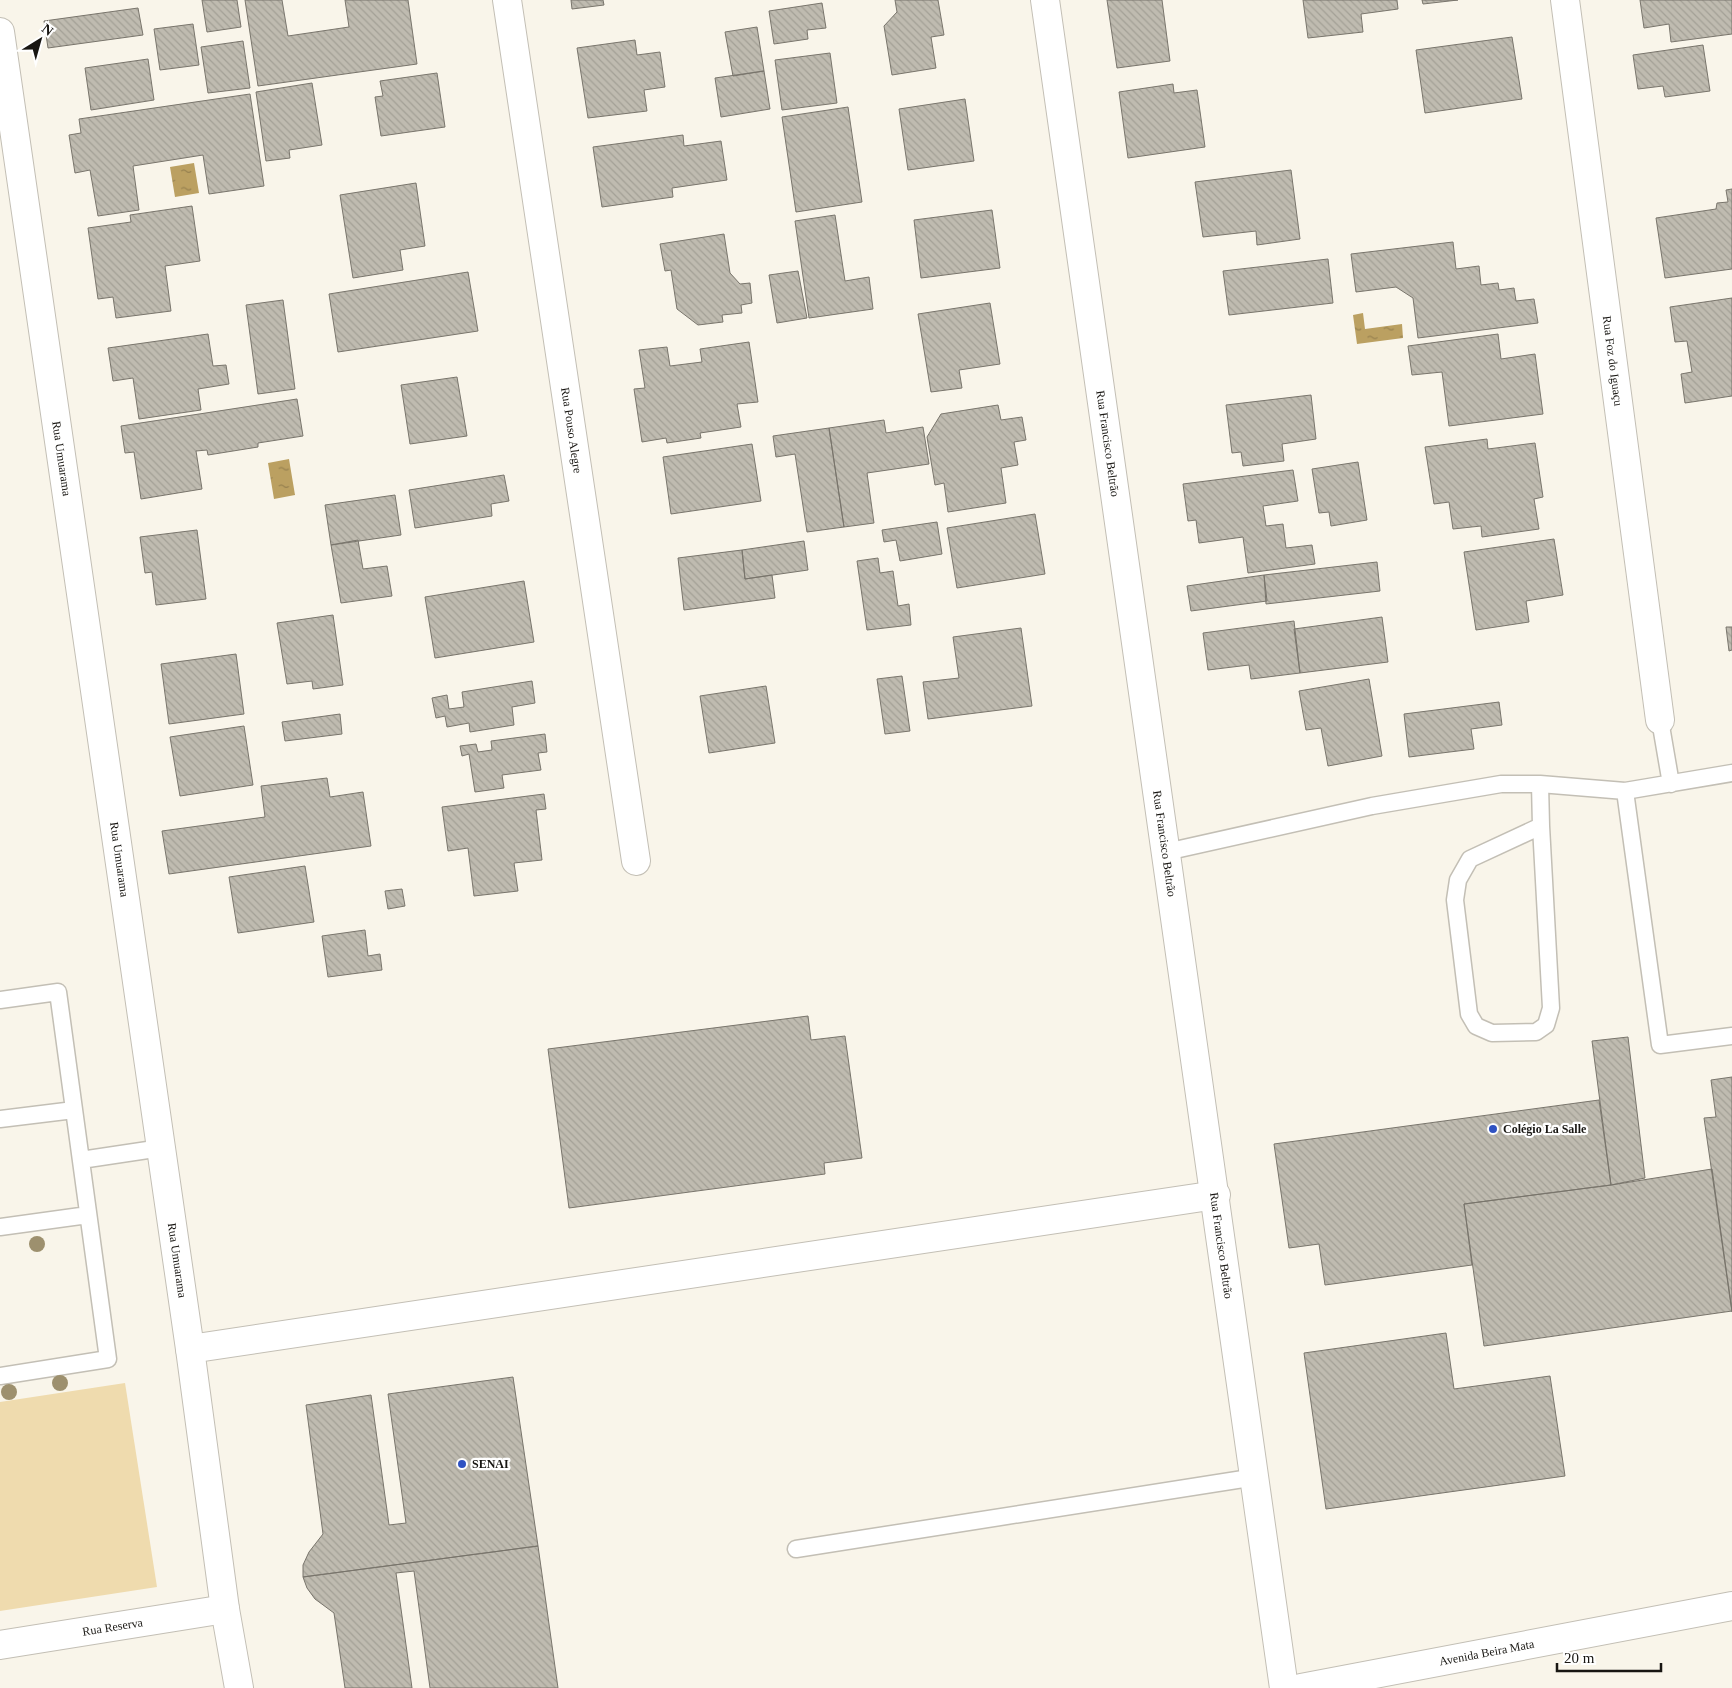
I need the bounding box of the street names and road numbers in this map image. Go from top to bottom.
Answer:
street label: Rua Foz do Iguaçu [1600,315,1626,407]
street label: Rua Pouso Alegre [558,386,585,474]
street label: Rua Francisco Beltrão [1093,389,1122,498]
street label: Rua Umuarama [49,420,74,498]
street label: Rua Francisco Beltrão [1150,789,1179,898]
street label: Rua Umuarama [107,821,132,899]
street label: Rua Francisco Beltrão [1207,1191,1236,1300]
street label: Rua Umuarama [165,1222,190,1299]
street label: Rua Reserva [81,1615,144,1639]
street label: Avenida Beira Mata [1438,1637,1536,1669]

